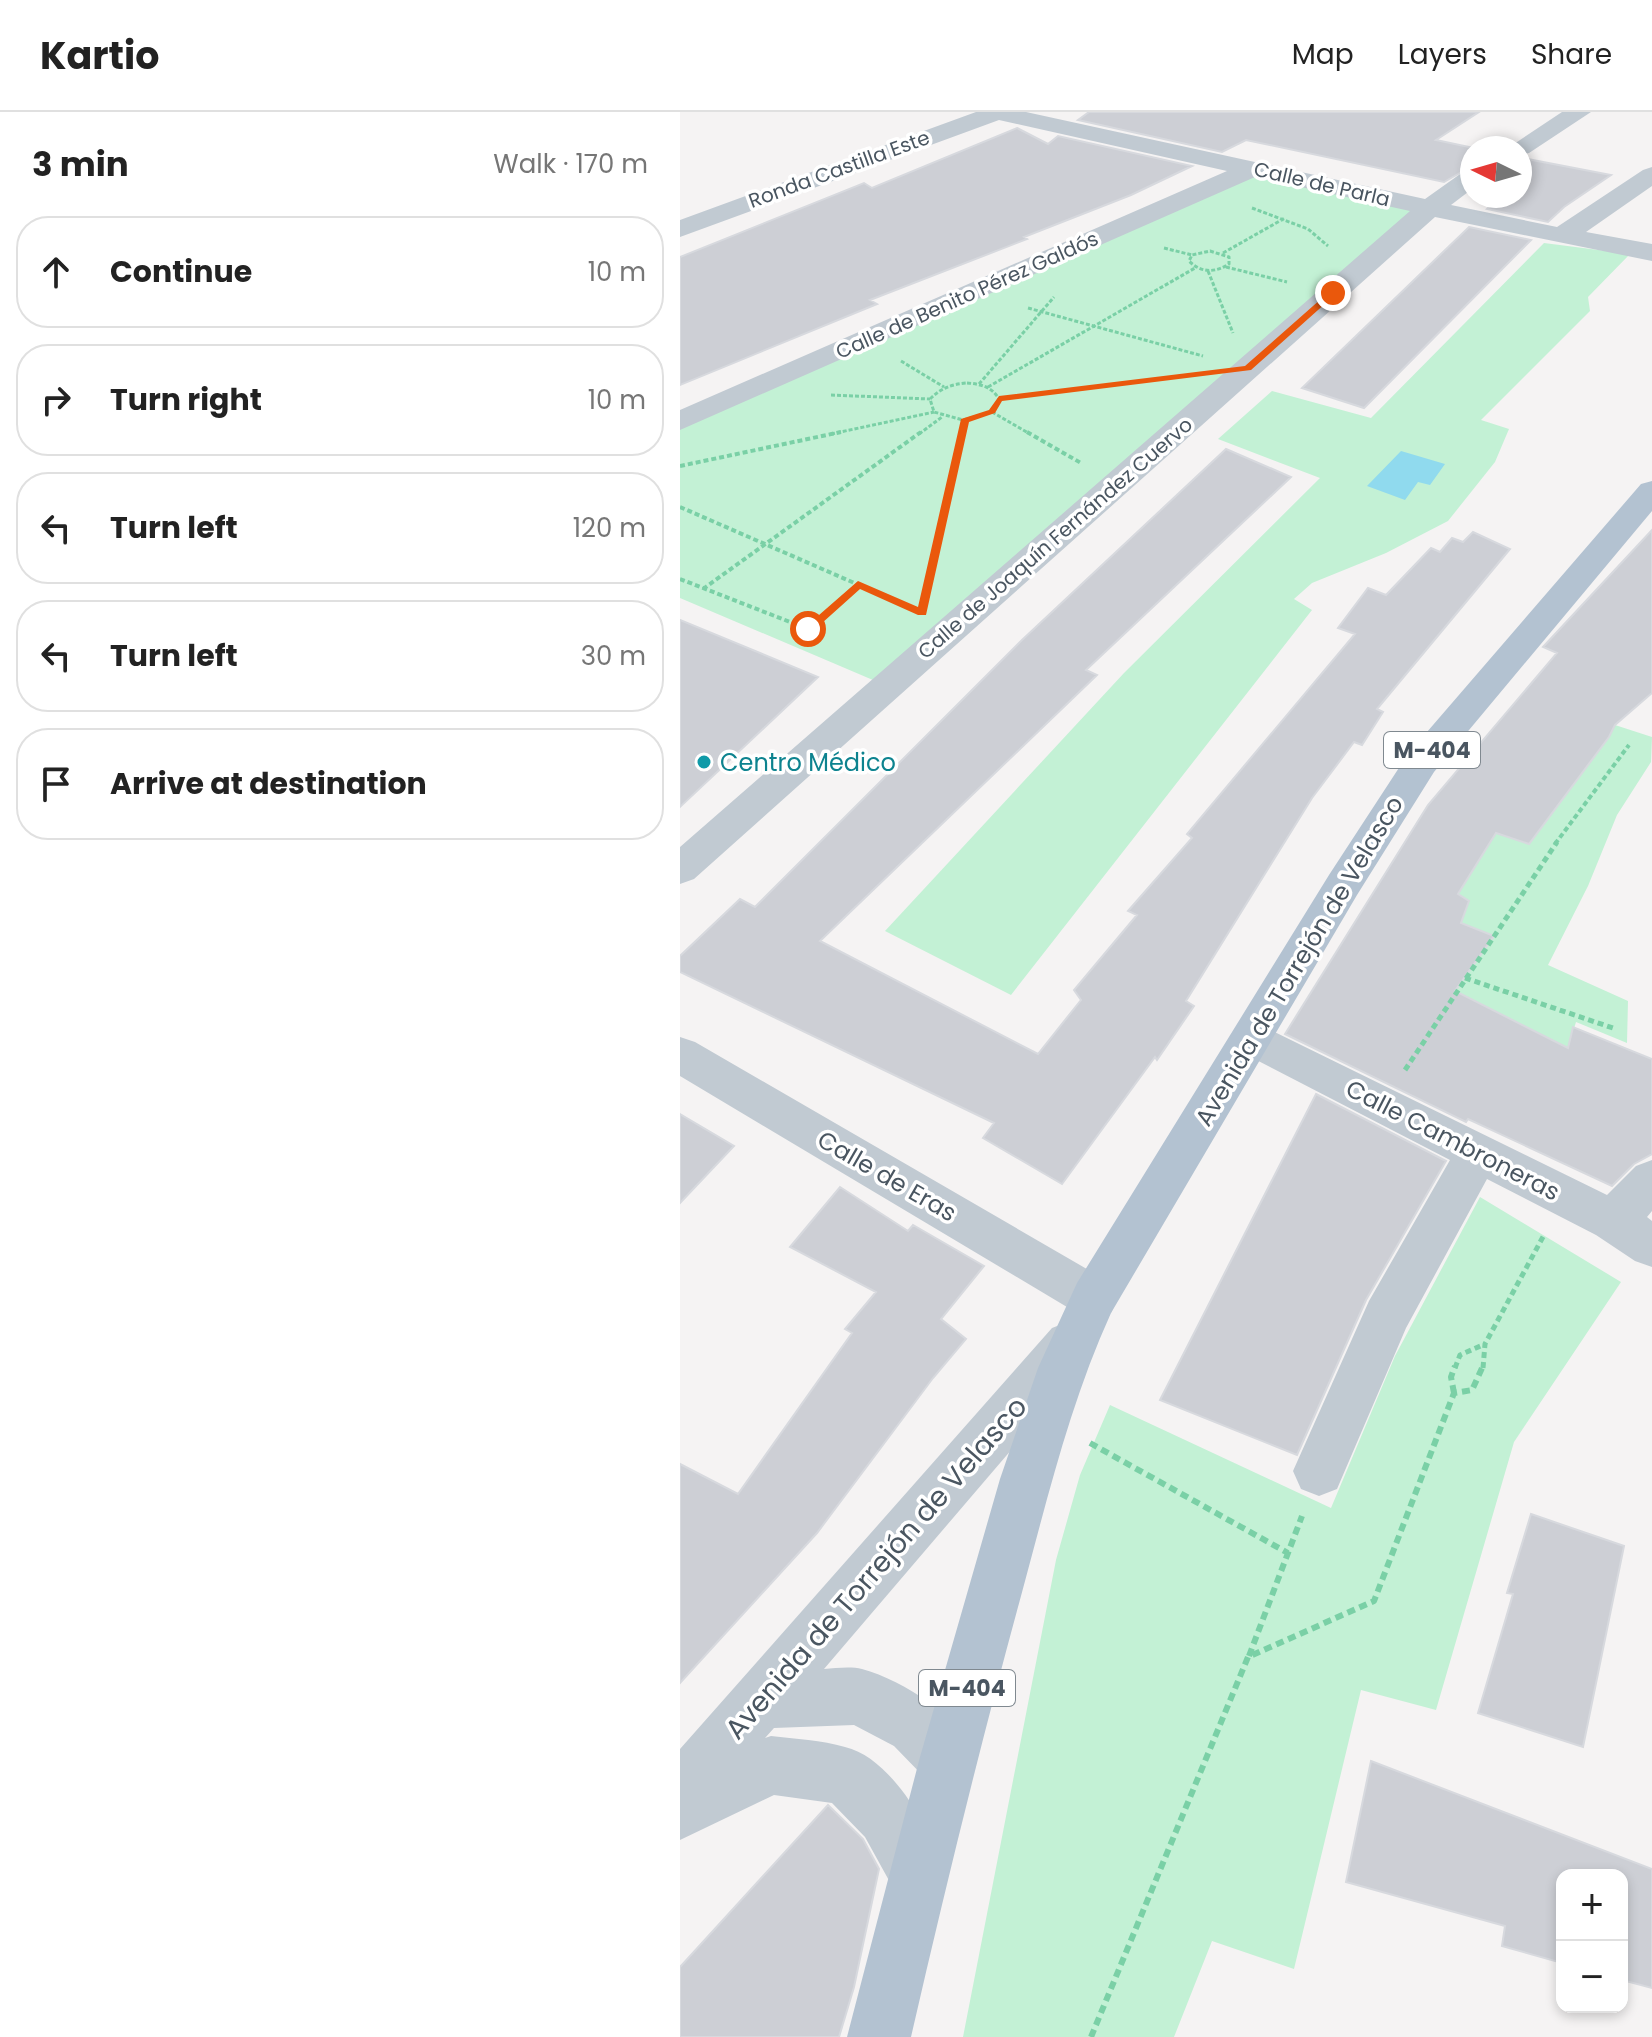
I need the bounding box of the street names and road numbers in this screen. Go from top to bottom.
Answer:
street label: Ronda Castilla Este [745,123,933,215]
street label: Calle de Parla [1251,155,1393,213]
street label: Calle de Benito Pérez Galdós [831,224,1103,366]
street label: Calle de Joaquín Fernández Cuervo [912,411,1198,665]
road number: M-404 [1384,732,1480,768]
street label: Avenida de Torrejón de Velasco [1187,790,1411,1132]
street label: Calle Cambroneras [1340,1072,1566,1208]
street label: Calle de Eras [811,1123,963,1229]
street label: Avenida de Torrejón de Velasco [716,1388,1036,1748]
road number: M-404 [919,1670,1015,1706]

